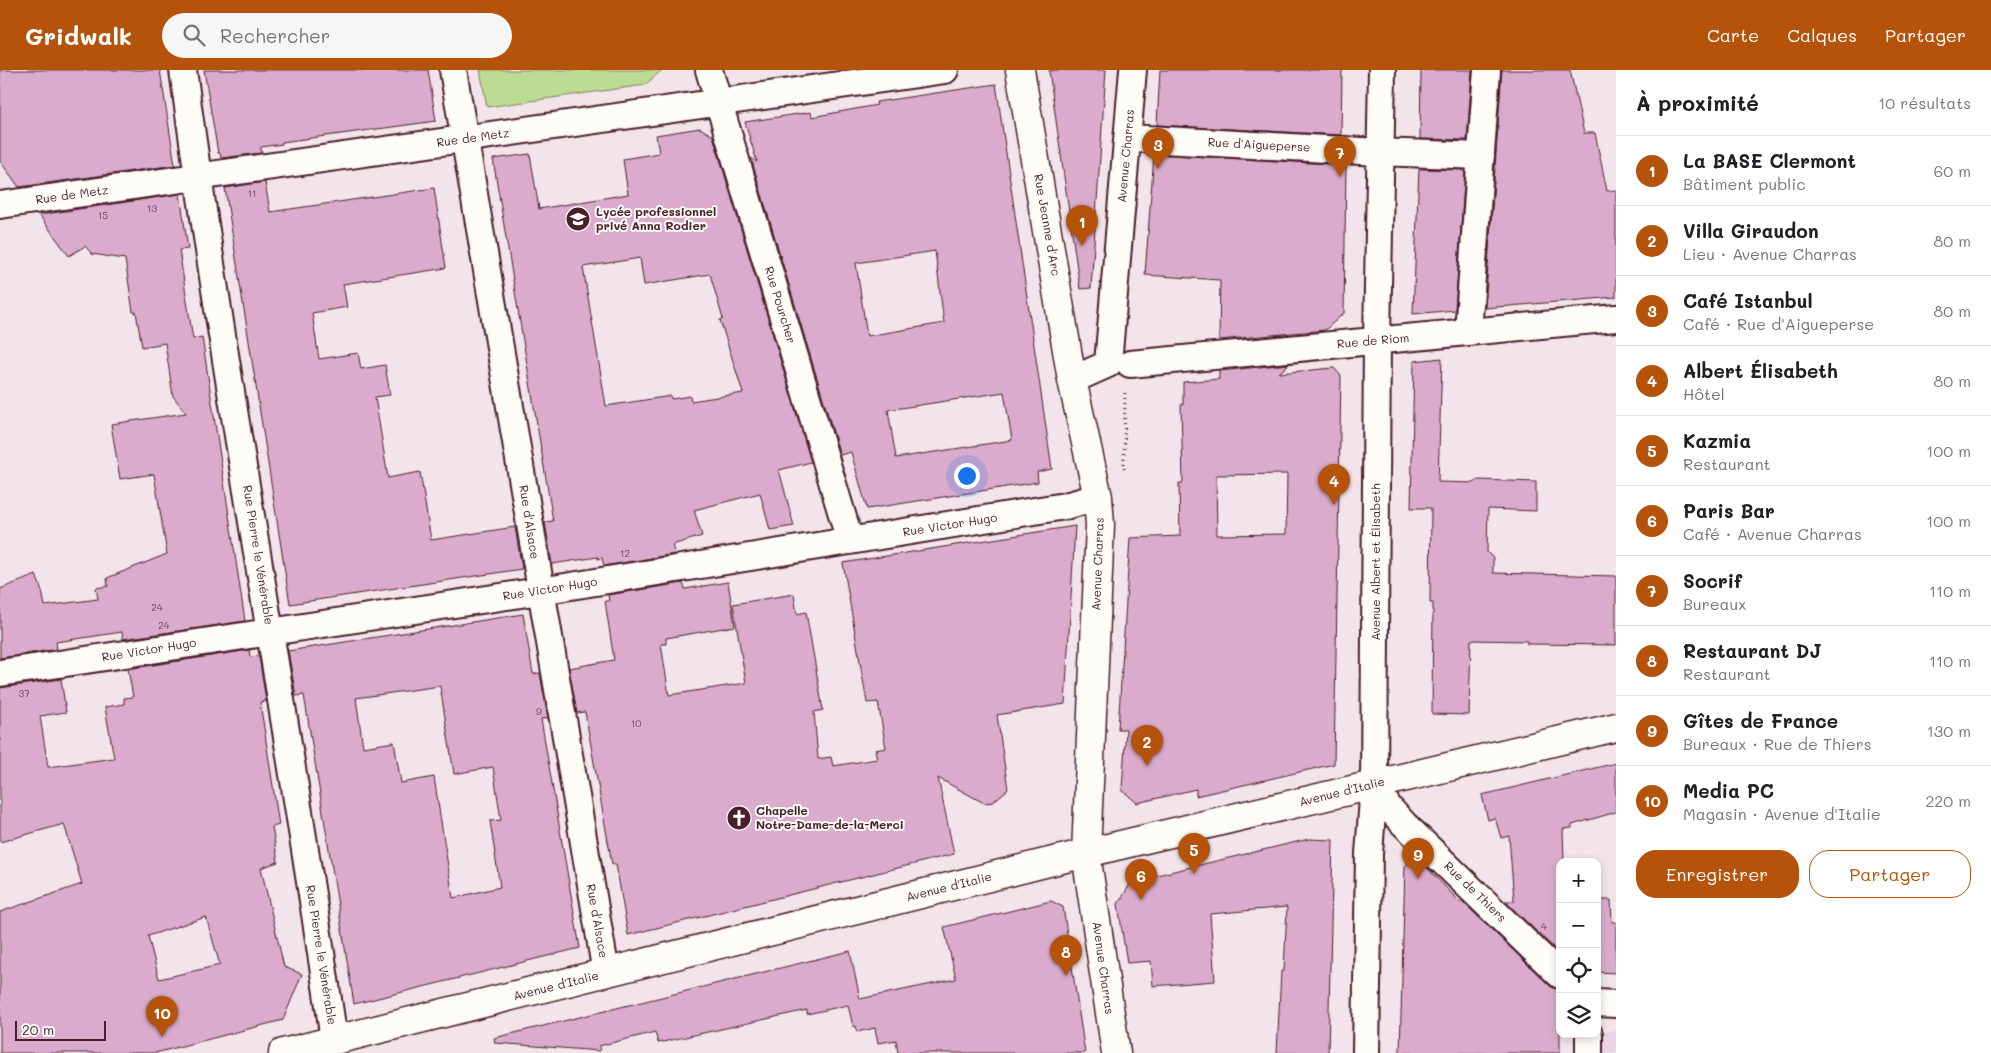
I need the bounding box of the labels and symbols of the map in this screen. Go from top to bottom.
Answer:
street label: Avenue Charras [1113,108,1137,203]
street label: Rue de Metz [435,124,511,150]
pin: 3 [1142,128,1174,169]
street label: Rue d'Aigueperse [1207,133,1311,155]
pin: 7 [1324,136,1356,177]
street label: Rue Jeanne d'Arc [1031,173,1065,277]
street label: Rue de Metz [34,181,110,207]
house number: 11 [248,186,256,200]
house number: 13 [147,201,157,215]
place label: Lycée professionnel privé Anna Rodier [596,203,716,233]
pin: 1 [1066,205,1098,246]
school or university icon: Lycée professionnel privé Anna Rodier [565,206,591,232]
house number: 15 [98,208,108,222]
street label: Rue Pourcher [762,264,800,345]
street label: Rue de Riom [1336,329,1410,351]
your location [954,463,980,489]
pin: 4 [1318,464,1350,505]
street label: Avenue Albert et Élisabeth [1367,483,1383,641]
street label: Rue Pierre le Vénérable [240,484,278,626]
street label: Rue d'Alsace [516,484,544,560]
street label: Rue Victor Hugo [901,509,998,539]
street label: Avenue Charras [1087,517,1107,611]
house number: 12 [620,546,630,560]
street label: Rue Victor Hugo [501,573,598,603]
house number: 24 [151,600,163,614]
house number: 24 [158,618,170,632]
street label: Rue Victor Hugo [100,634,197,664]
house number: 37 [18,686,30,700]
house number: 9 [536,704,542,718]
house number: 10 [631,716,641,730]
pin: 2 [1131,725,1163,766]
street label: Avenue d'Italie [1297,773,1386,809]
place label: Chapelle Notre-Dame-de-la-Merci [756,802,904,832]
church icon: Chapelle Notre-Dame-de-la-Merci [726,805,752,831]
pin: 5 [1178,833,1210,874]
pin: 9 [1402,838,1434,879]
street label: Rue de Thiers [1441,857,1510,925]
pin: 6 [1125,859,1157,900]
street label: Avenue d'Italie [904,868,993,904]
street label: Rue d'Alsace [584,883,612,959]
street label: Rue Pierre le Vénérable [303,884,341,1026]
house number: 4 [1541,919,1547,933]
street label: Avenue Charras [1090,920,1118,1015]
pin: 8 [1050,935,1082,976]
street label: Avenue d'Italie [511,967,600,1003]
pin: 10 [146,996,178,1037]
scale bar [15,1018,106,1041]

